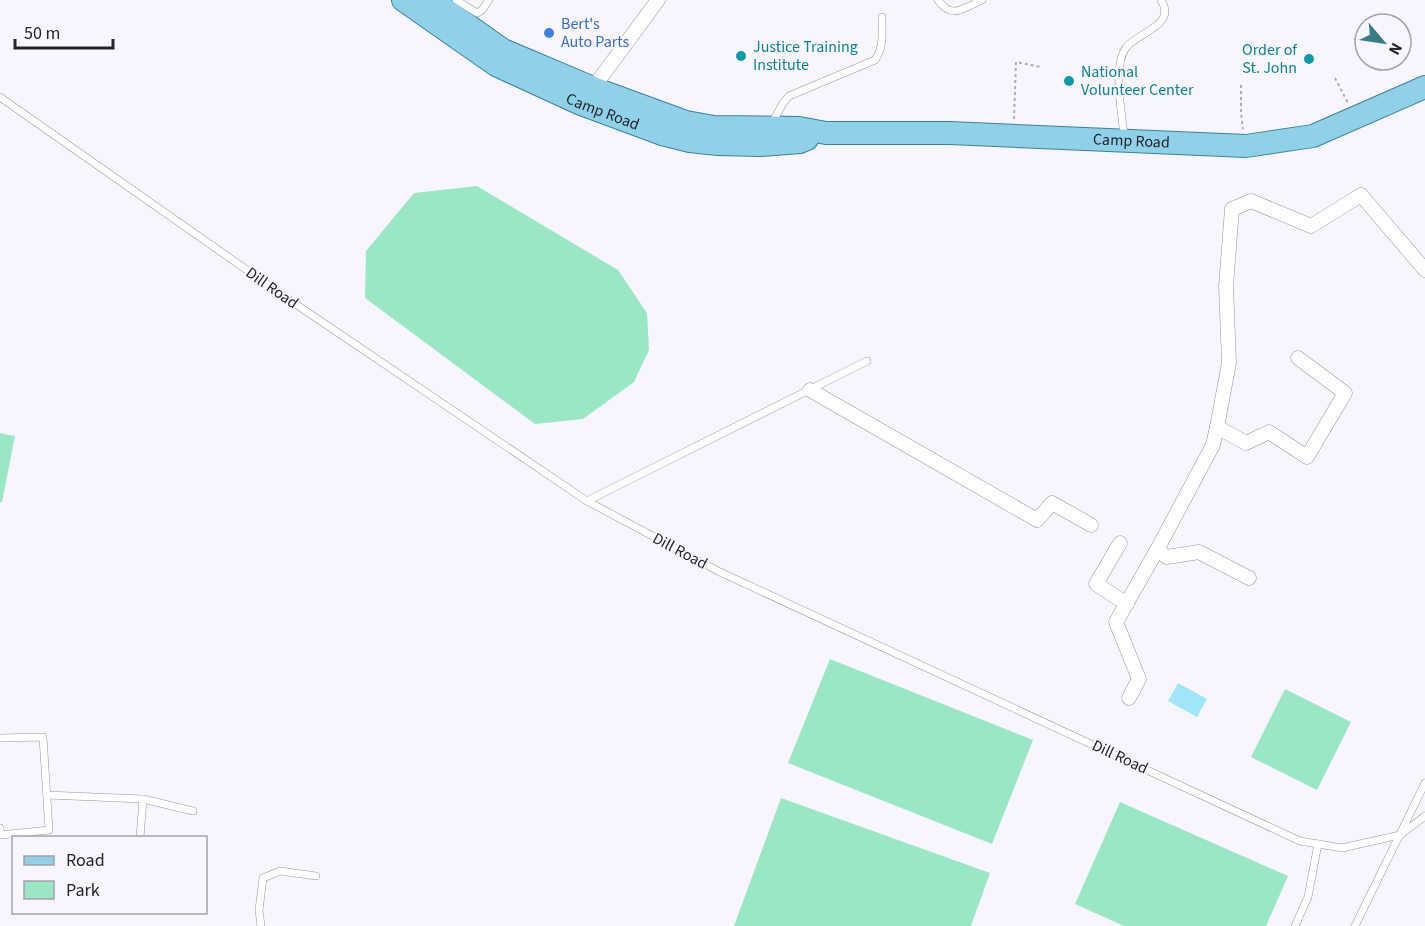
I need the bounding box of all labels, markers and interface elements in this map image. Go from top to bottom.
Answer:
scale bar [15,12,112,50]
north arrow [1353,12,1413,72]
place label: Bert's Auto Parts [561,13,630,53]
text: 50 m [24,21,60,46]
marker: Bert's Auto Parts [542,26,556,40]
place label: Justice Training Institute [753,36,858,76]
place label: Order of St. John [1242,39,1298,79]
text: N [1383,39,1407,59]
marker: Justice Training Institute [734,49,748,63]
marker: Order of St. John [1302,52,1316,66]
place label: National Volunteer Center [1081,61,1194,101]
marker: National Volunteer Center [1062,74,1076,88]
street label: Camp Road [562,88,642,136]
street label: Camp Road [1092,128,1170,154]
street label: Dill Road [241,262,303,314]
street label: Dill Road [649,527,711,575]
street label: Dill Road [1088,734,1152,780]
legend [12,836,207,914]
text: Road [66,848,105,873]
text: Park [66,878,100,903]

